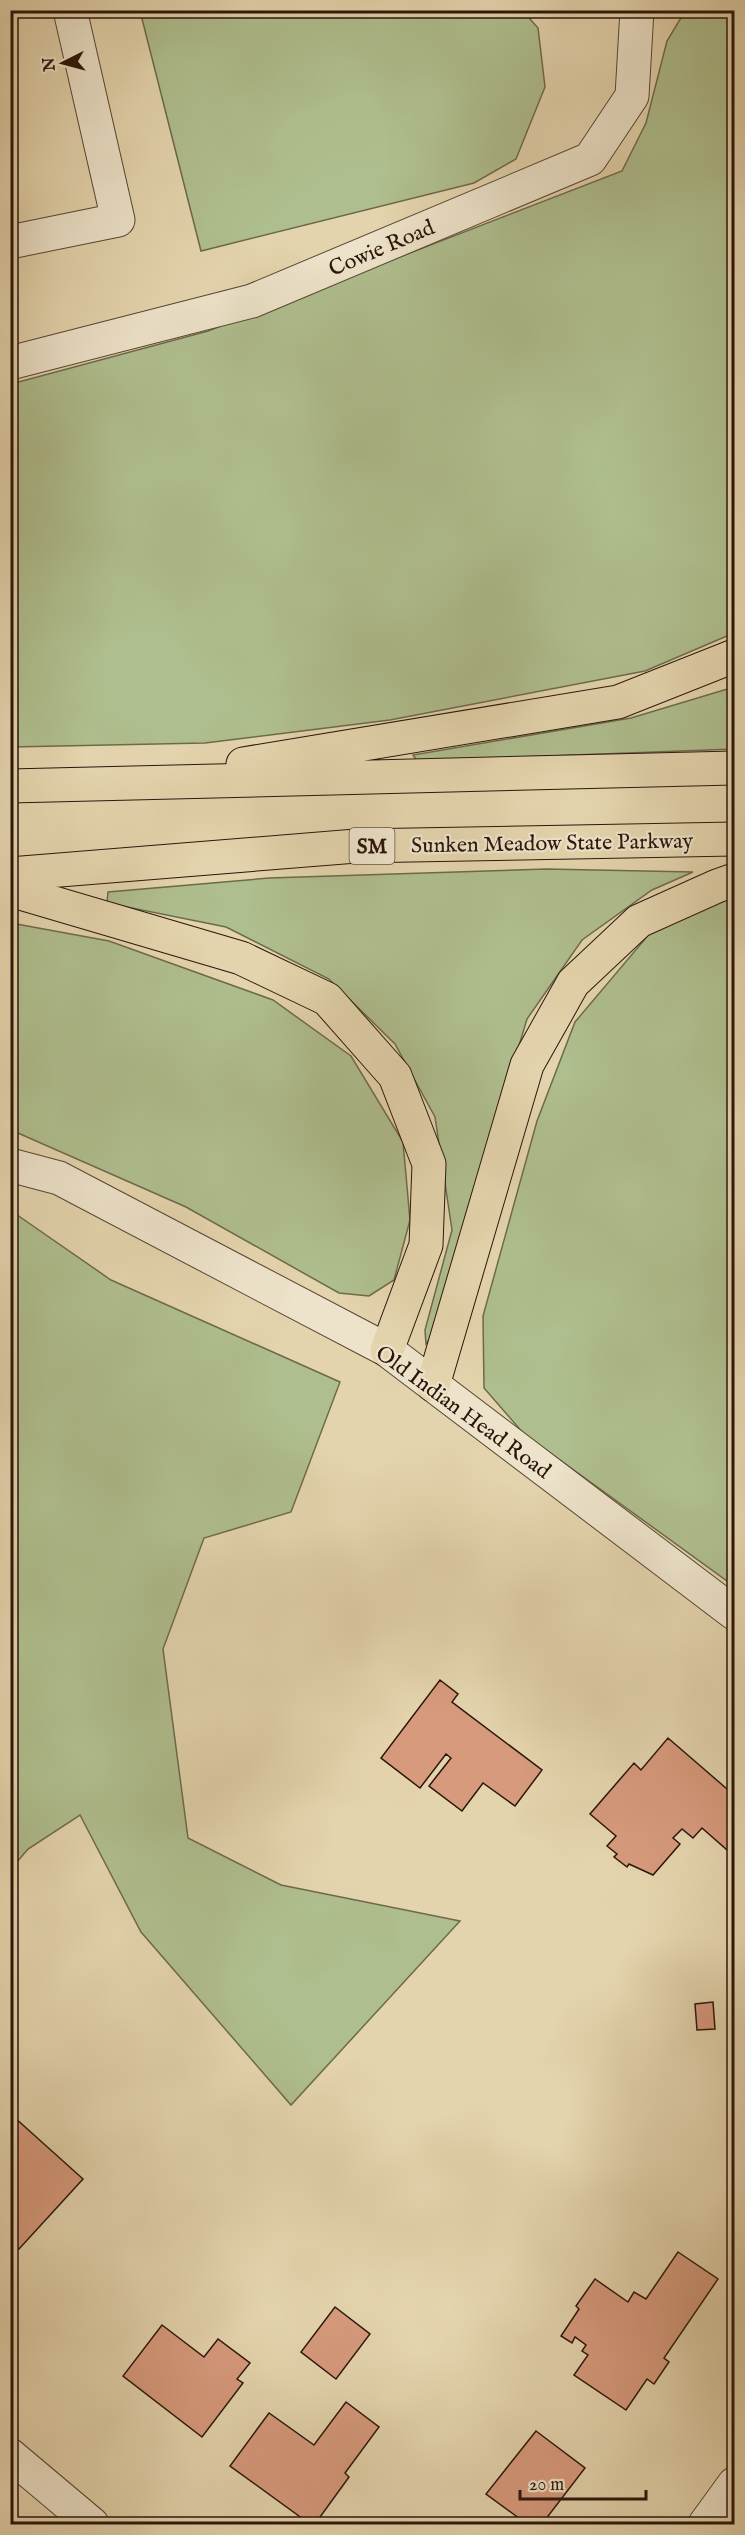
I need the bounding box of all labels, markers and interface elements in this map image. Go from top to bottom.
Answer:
north arrow [33,33,93,93]
text: N [39,56,61,73]
street label: Cowie Road [325,214,439,284]
road number: SM [350,828,394,864]
street label: Sunken Meadow State Parkway [411,828,694,860]
street label: Old Indian Head Road [370,1340,556,1486]
scale bar [520,2463,646,2501]
text: 20 m [529,2474,564,2497]

